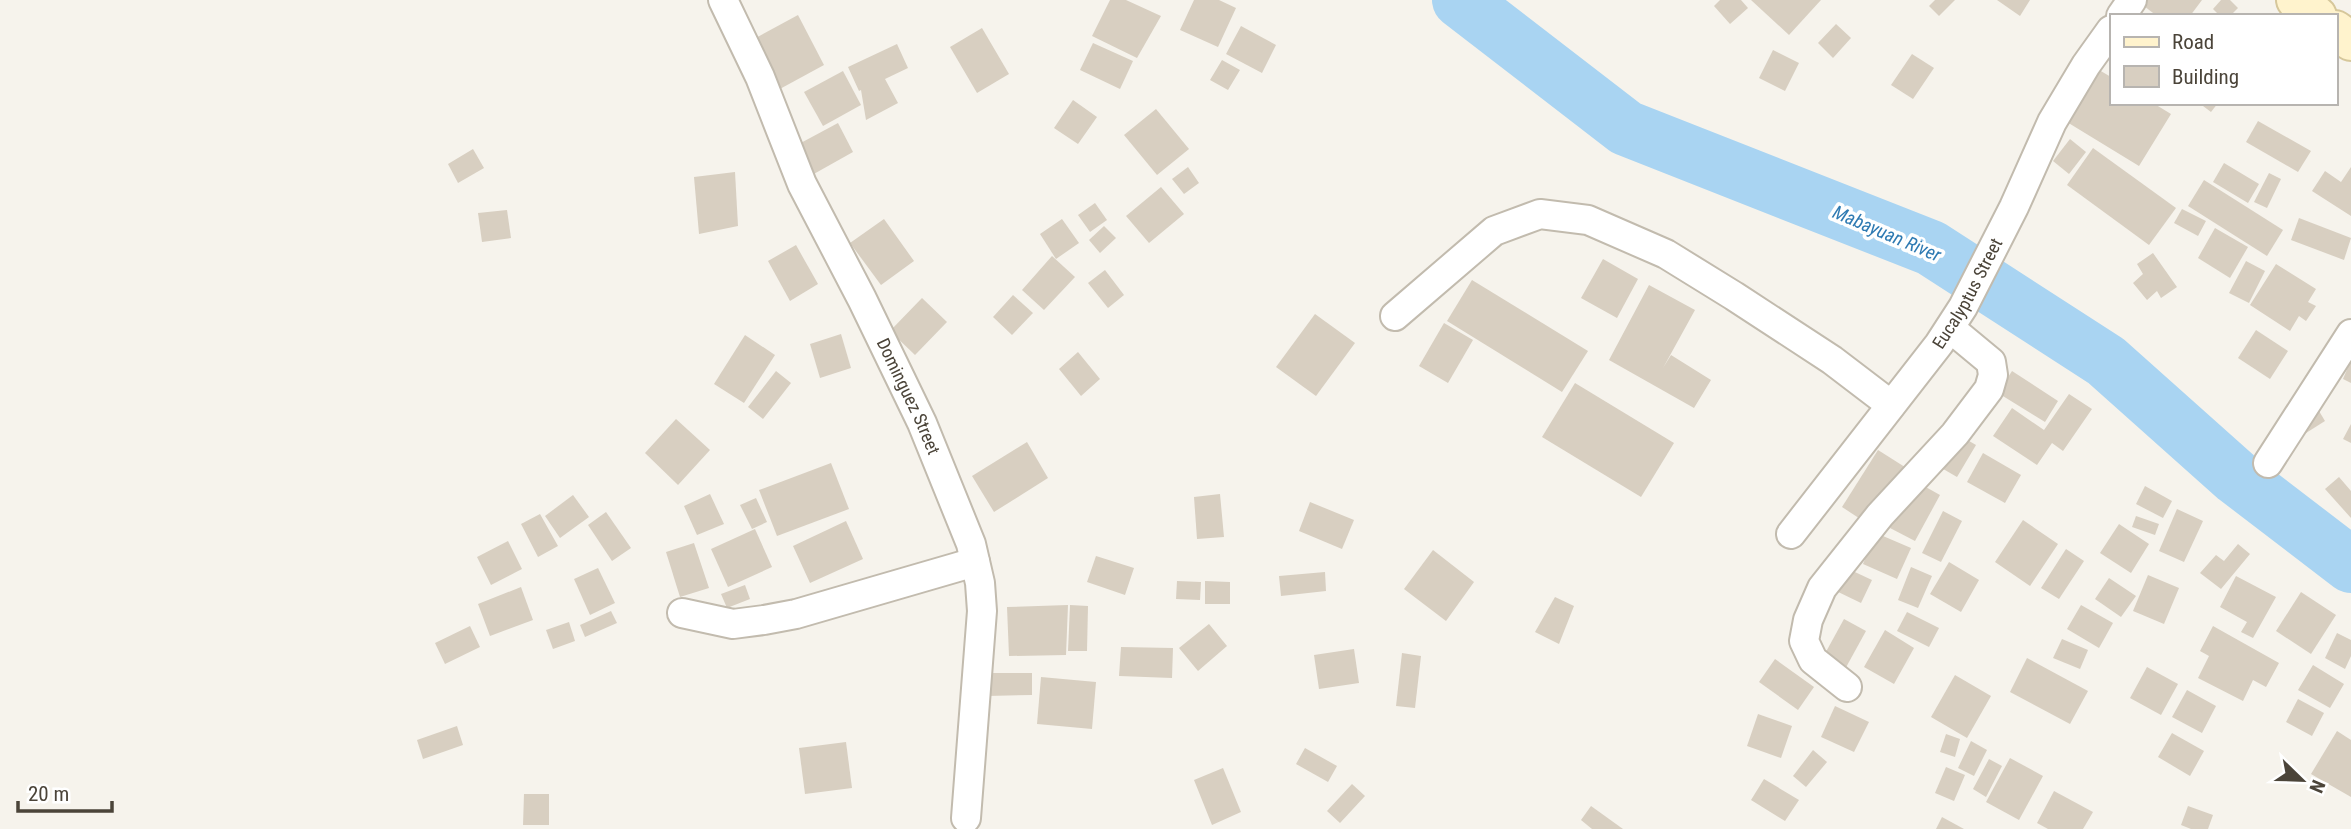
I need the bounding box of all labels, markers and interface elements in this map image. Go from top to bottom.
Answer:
legend [2110,14,2337,105]
text: Road [2172,30,2214,54]
text: Building [2172,65,2239,89]
water label: Mabayuan River [1829,200,1945,267]
street label: Eucalyptus Street [1928,234,2006,352]
street label: Dominguez Street [873,335,945,458]
north arrow [2267,745,2337,815]
scale bar [18,770,112,814]
text: N [2304,777,2330,796]
text: 20 m [28,782,69,806]

